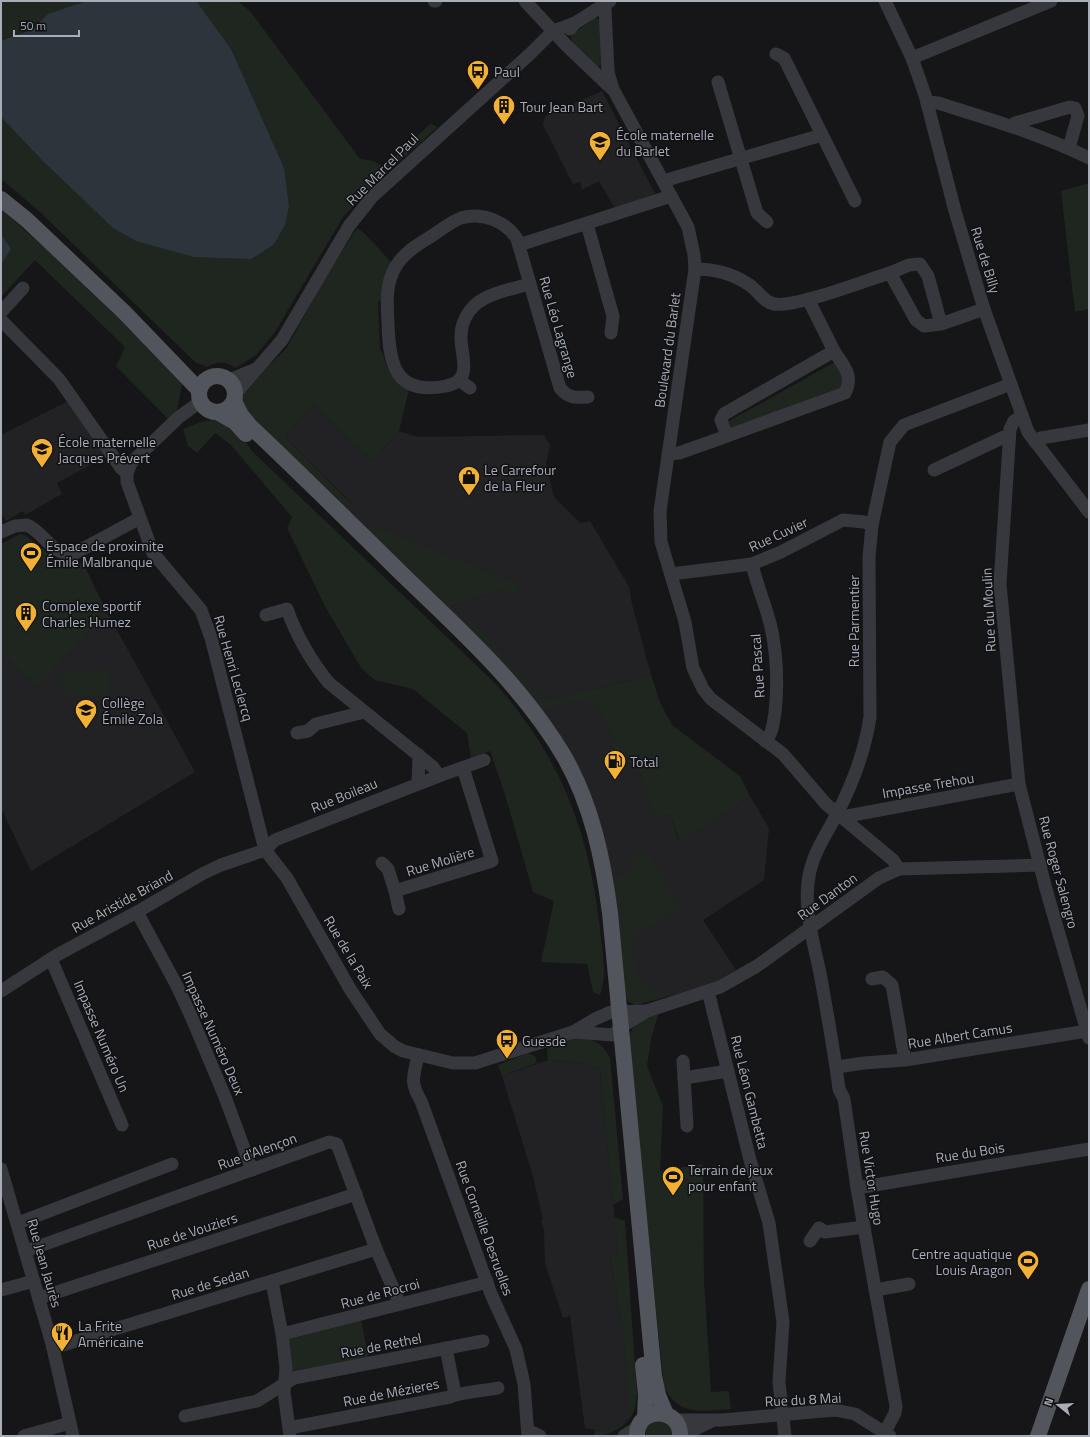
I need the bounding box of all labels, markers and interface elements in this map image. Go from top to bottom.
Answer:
scale bar [14,12,79,38]
text: 50 m [20,16,46,35]
bus stop icon: Paul [465,58,491,91]
place label: Paul [494,61,520,82]
building icon: Tour Jean Bart [491,93,517,126]
place label: Tour Jean Bart [520,96,603,117]
place label: École maternelle du Barlet [616,124,714,161]
street label: Rue Marcel Paul [341,128,423,210]
school or university icon: École maternelle du Barlet [587,129,613,162]
street label: Rue de Billy [966,224,1006,296]
street label: Rue Léo Lagrange [534,274,584,380]
street label: Boulevard du Barlet [649,291,685,409]
place label: École maternelle Jacques Prévert [58,431,156,468]
school or university icon: École maternelle Jacques Prévert [29,436,55,469]
place label: Le Carrefour de la Fleur [484,459,556,496]
shop icon: Le Carrefour de la Fleur [456,464,482,497]
street label: Rue Cuvier [745,511,811,557]
place label: Espace de proximite Émile Malbranque [46,535,164,572]
sports icon: Espace de proximite Émile Malbranque [18,540,44,573]
street label: Rue du Moulin [975,567,1001,653]
street label: Rue Parmentier [843,575,864,667]
place label: Complexe sportif Charles Humez [42,595,142,632]
building icon: Complexe sportif Charles Humez [13,600,39,633]
street label: Rue Henri Leclercq [209,613,259,723]
street label: Rue Pascal [744,633,770,699]
place label: Collège Émile Zola [102,692,163,729]
school or university icon: Collège Émile Zola [73,697,99,730]
fuel station icon: Total [602,748,628,781]
place label: Total [630,751,659,772]
street label: Impasse Trehou [880,767,976,803]
street label: Rue Boileau [308,772,380,818]
street label: Rue Roger Salengro [1034,813,1084,931]
street label: Rue Molière [403,841,477,881]
street label: Rue Aristide Briand [68,864,176,938]
street label: Rue Danton [793,867,861,925]
street label: Rue de la Paix [319,912,379,993]
street label: Impasse Numéro Deux [177,968,251,1099]
street label: Impasse Numéro Un [69,977,135,1095]
street label: Rue Albert Camus [906,1016,1014,1054]
bus stop icon: Guesde [494,1027,520,1060]
place label: Guesde [522,1030,566,1051]
street label: Rue Léon Gambetta [726,1033,774,1151]
street label: Rue d'Alençon [214,1127,300,1175]
street label: Rue Victor Hugo [854,1129,890,1227]
street label: Rue du Bois [934,1136,1006,1168]
street label: Rue Corneille Desruelles [451,1158,519,1298]
place label: Terrain de jeux pour enfant [688,1159,774,1196]
sports icon: Terrain de jeux pour enfant [660,1164,686,1197]
street label: Rue de Vouziers [144,1206,240,1256]
street label: Rue Jean Jaurès [22,1216,68,1310]
place label: Centre aquatique Louis Aragon [912,1243,1012,1280]
sports icon: Centre aquatique Louis Aragon [1015,1248,1041,1281]
street label: Rue de Sedan [169,1261,251,1305]
street label: Rue de Rocroi [338,1272,422,1314]
place label: La Frite Américaine [78,1315,144,1352]
restaurant icon: La Frite Américaine [49,1320,75,1353]
street label: Rue de Rethel [339,1327,423,1363]
street label: Rue de Mézieres [341,1372,441,1412]
north arrow [1038,1385,1078,1425]
street label: Rue du 8 Mai [764,1387,842,1411]
text: N [1040,1396,1057,1408]

